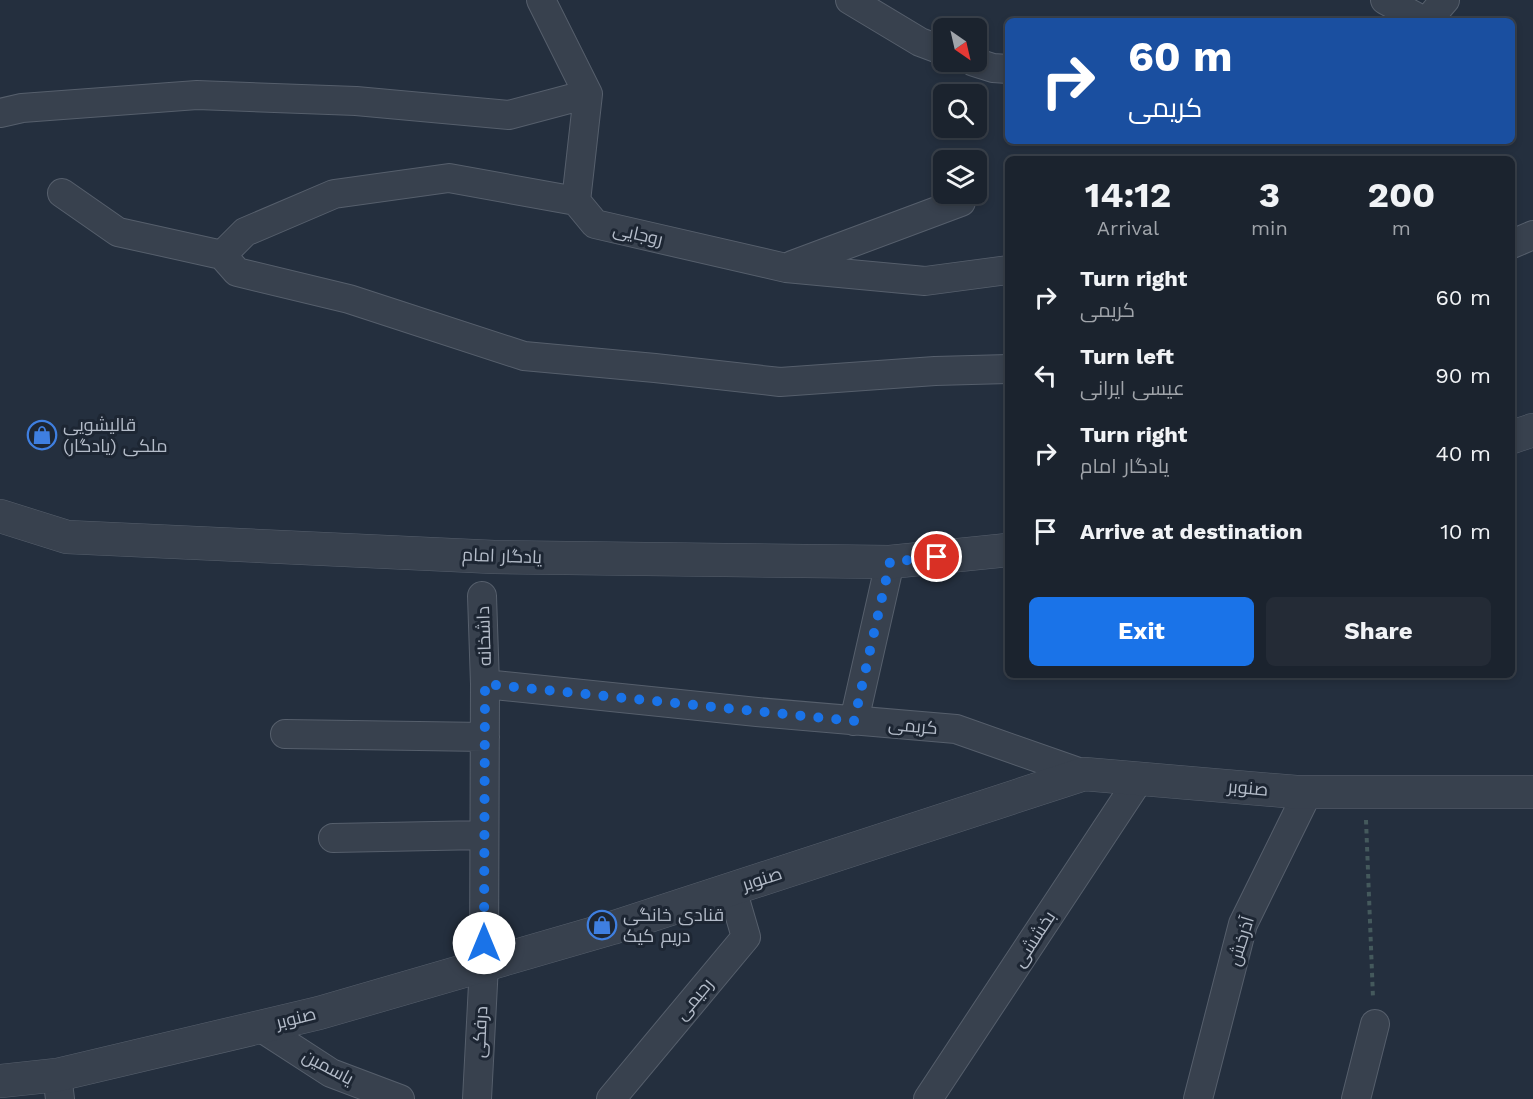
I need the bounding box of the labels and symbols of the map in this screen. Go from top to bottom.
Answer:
north arrow [933,18,987,72]
street label: روجایی [611,218,665,250]
place label: قالیشویی ملکی (یادگار) [63,414,168,457]
shop icon: قالیشویی ملکی (یادگار) [26,419,58,451]
pin [911,531,962,582]
street label: یادگار امام [462,544,543,569]
street label: داشخانه [472,606,495,666]
street label: کریمی [887,713,939,739]
street label: صنوبر [1226,775,1269,801]
street label: صنوبر [738,862,785,896]
place label: قنادی خانگی دریم کیک [623,904,724,948]
street label: بخششی [1008,907,1060,971]
shop icon: قنادی خانگی دریم کیک [586,909,618,941]
position arrow [452,911,516,975]
street label: آذرخش [1223,913,1259,968]
street label: رحیمی [670,974,718,1024]
street label: صنوبر [273,1002,318,1034]
street label: درفکی [468,1005,492,1059]
street label: یاسمین [299,1044,358,1090]

